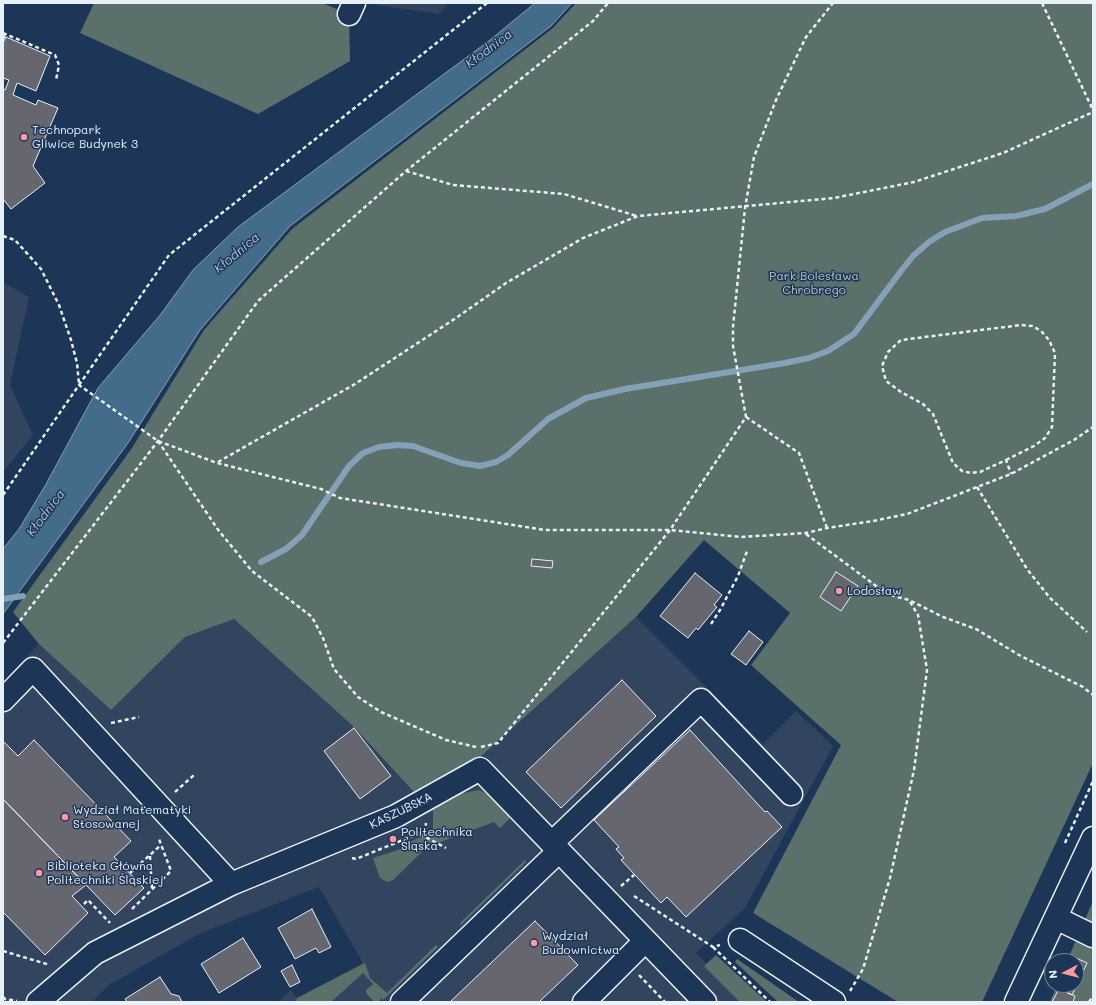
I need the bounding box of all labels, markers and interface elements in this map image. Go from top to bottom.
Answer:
water label: Kłodnica [462,26,516,72]
place label: Technopark Gliwice Budynek 3 [32,123,138,151]
marker: Technopark Gliwice Budynek 3 [19,132,29,142]
water label: Kłodnica [211,229,263,277]
park label: Park Bolesława Chrobrego [769,269,859,297]
water label: Kłodnica [23,486,69,540]
place label: Lodosław [847,584,902,598]
marker: Lodosław [834,586,844,596]
street label: KASZUBSKA [367,790,435,832]
place label: Wydział Matematyki Stosowanej [73,803,191,831]
marker: Wydział Matematyki Stosowanej [60,812,70,822]
place label: Politechnika Śląska [401,825,473,853]
marker: Politechnika Śląska [388,834,398,844]
place label: Biblioteka Główna Politechniki Śląskiej [47,859,163,887]
marker: Biblioteka Główna Politechniki Śląskiej [34,868,44,878]
place label: Wydział Budownictwa [542,929,619,957]
marker: Wydział Budownictwa [529,938,539,948]
north arrow [1044,953,1084,993]
text: N [1045,969,1061,979]

